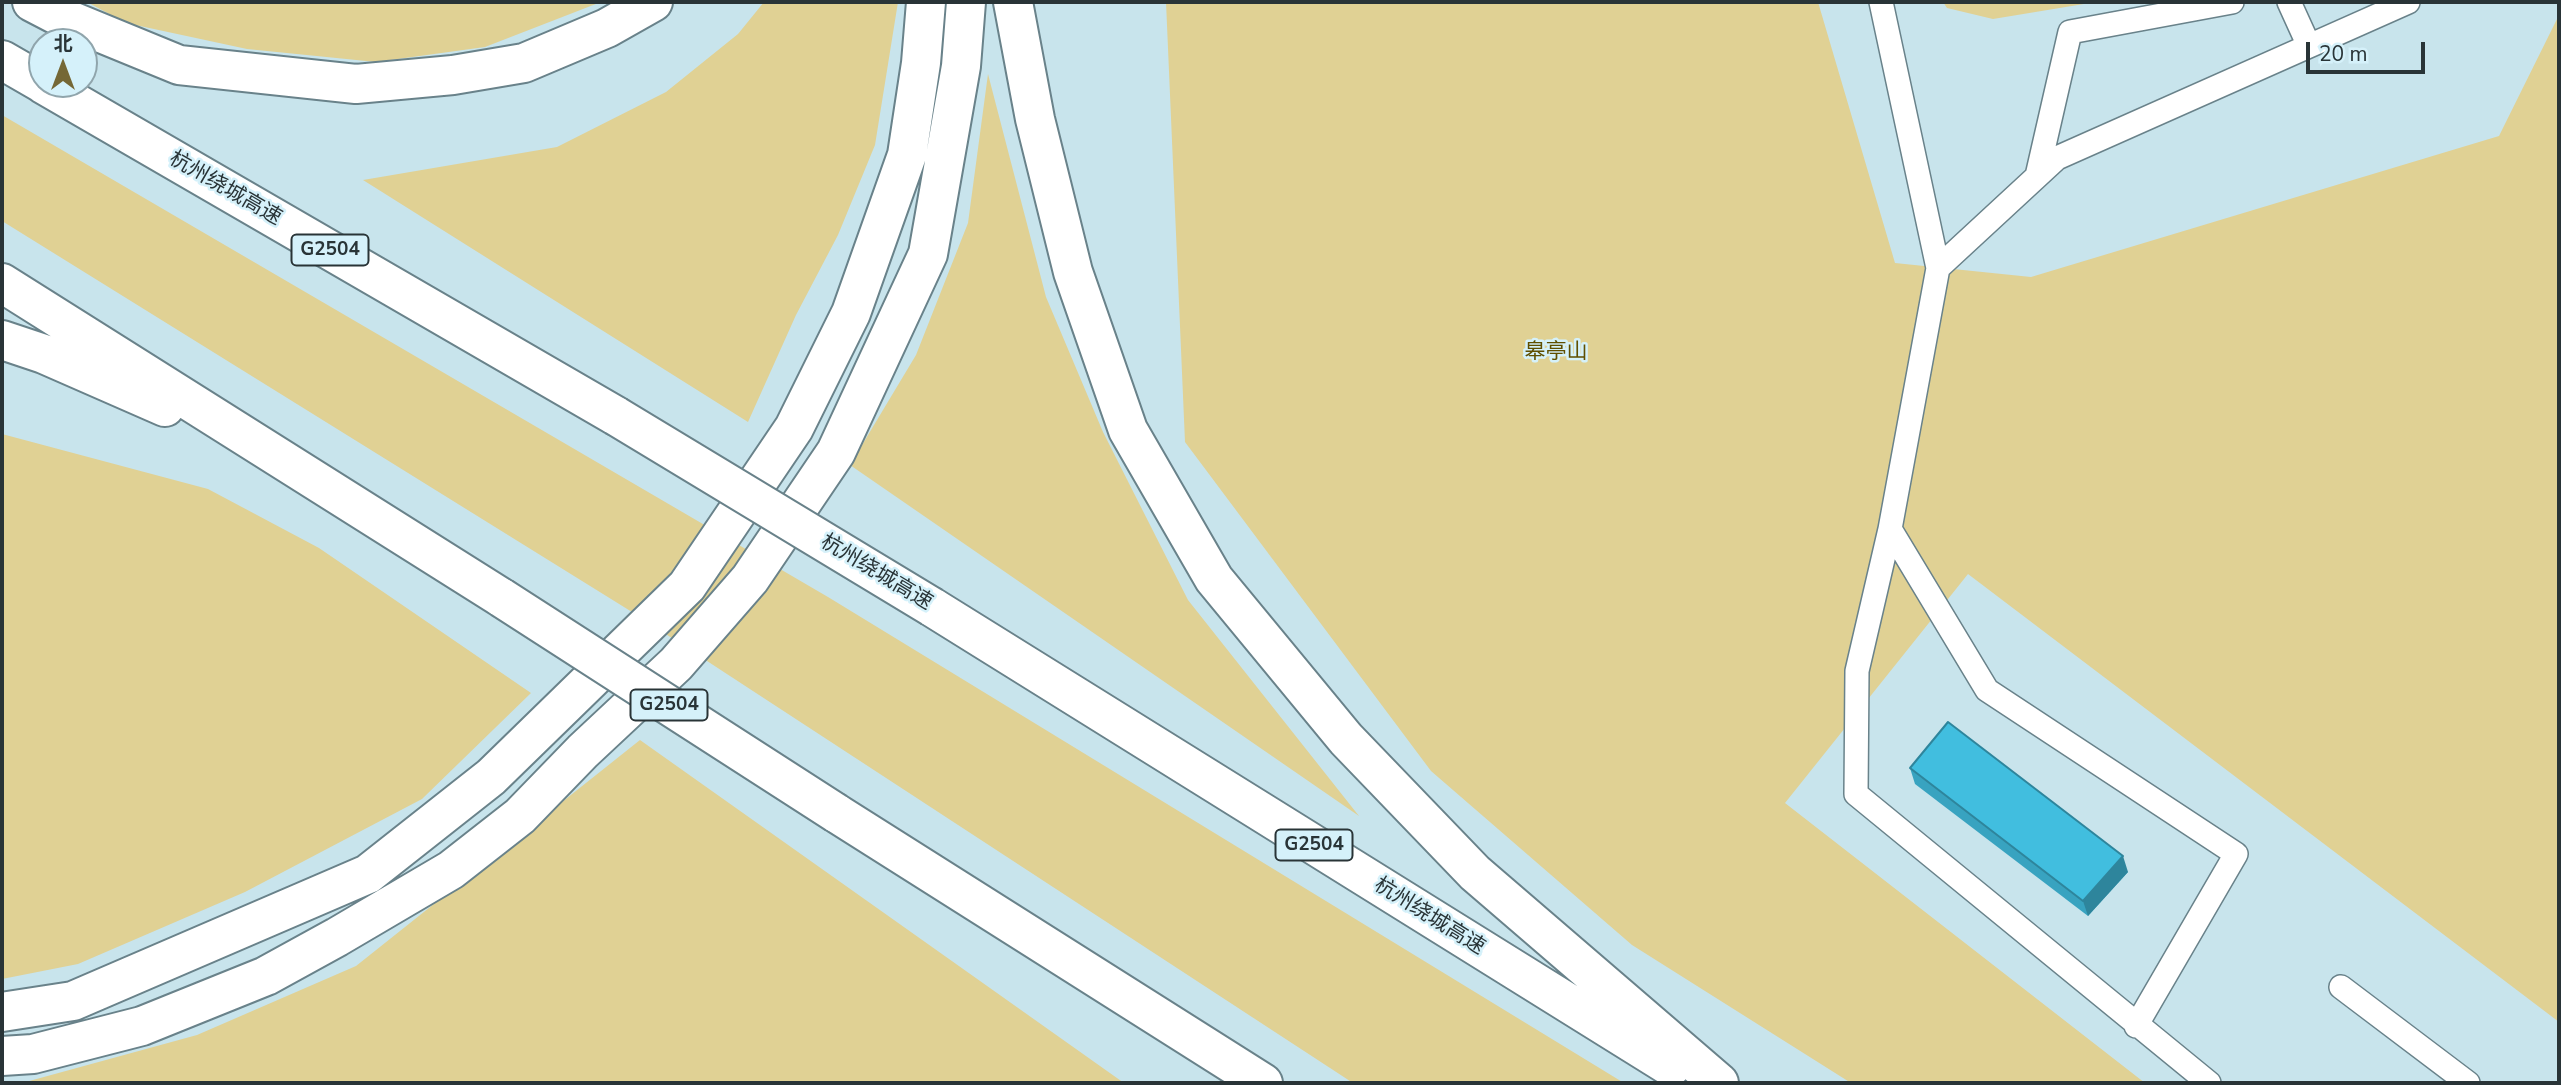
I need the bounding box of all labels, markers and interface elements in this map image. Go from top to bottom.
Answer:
north arrow [28,28,98,98]
scale bar [2309,28,2428,72]
text: 北 [53,31,73,57]
text: 20 m [2319,40,2368,68]
street label: 杭州绕城高速 [164,147,286,231]
road number: G2504 [292,234,368,266]
park label: 皋亭山 [1525,340,1587,366]
street label: 杭州绕城高速 [816,530,936,616]
road number: G2504 [630,690,708,720]
road number: G2504 [1276,830,1352,860]
street label: 杭州绕城高速 [1369,873,1489,961]

